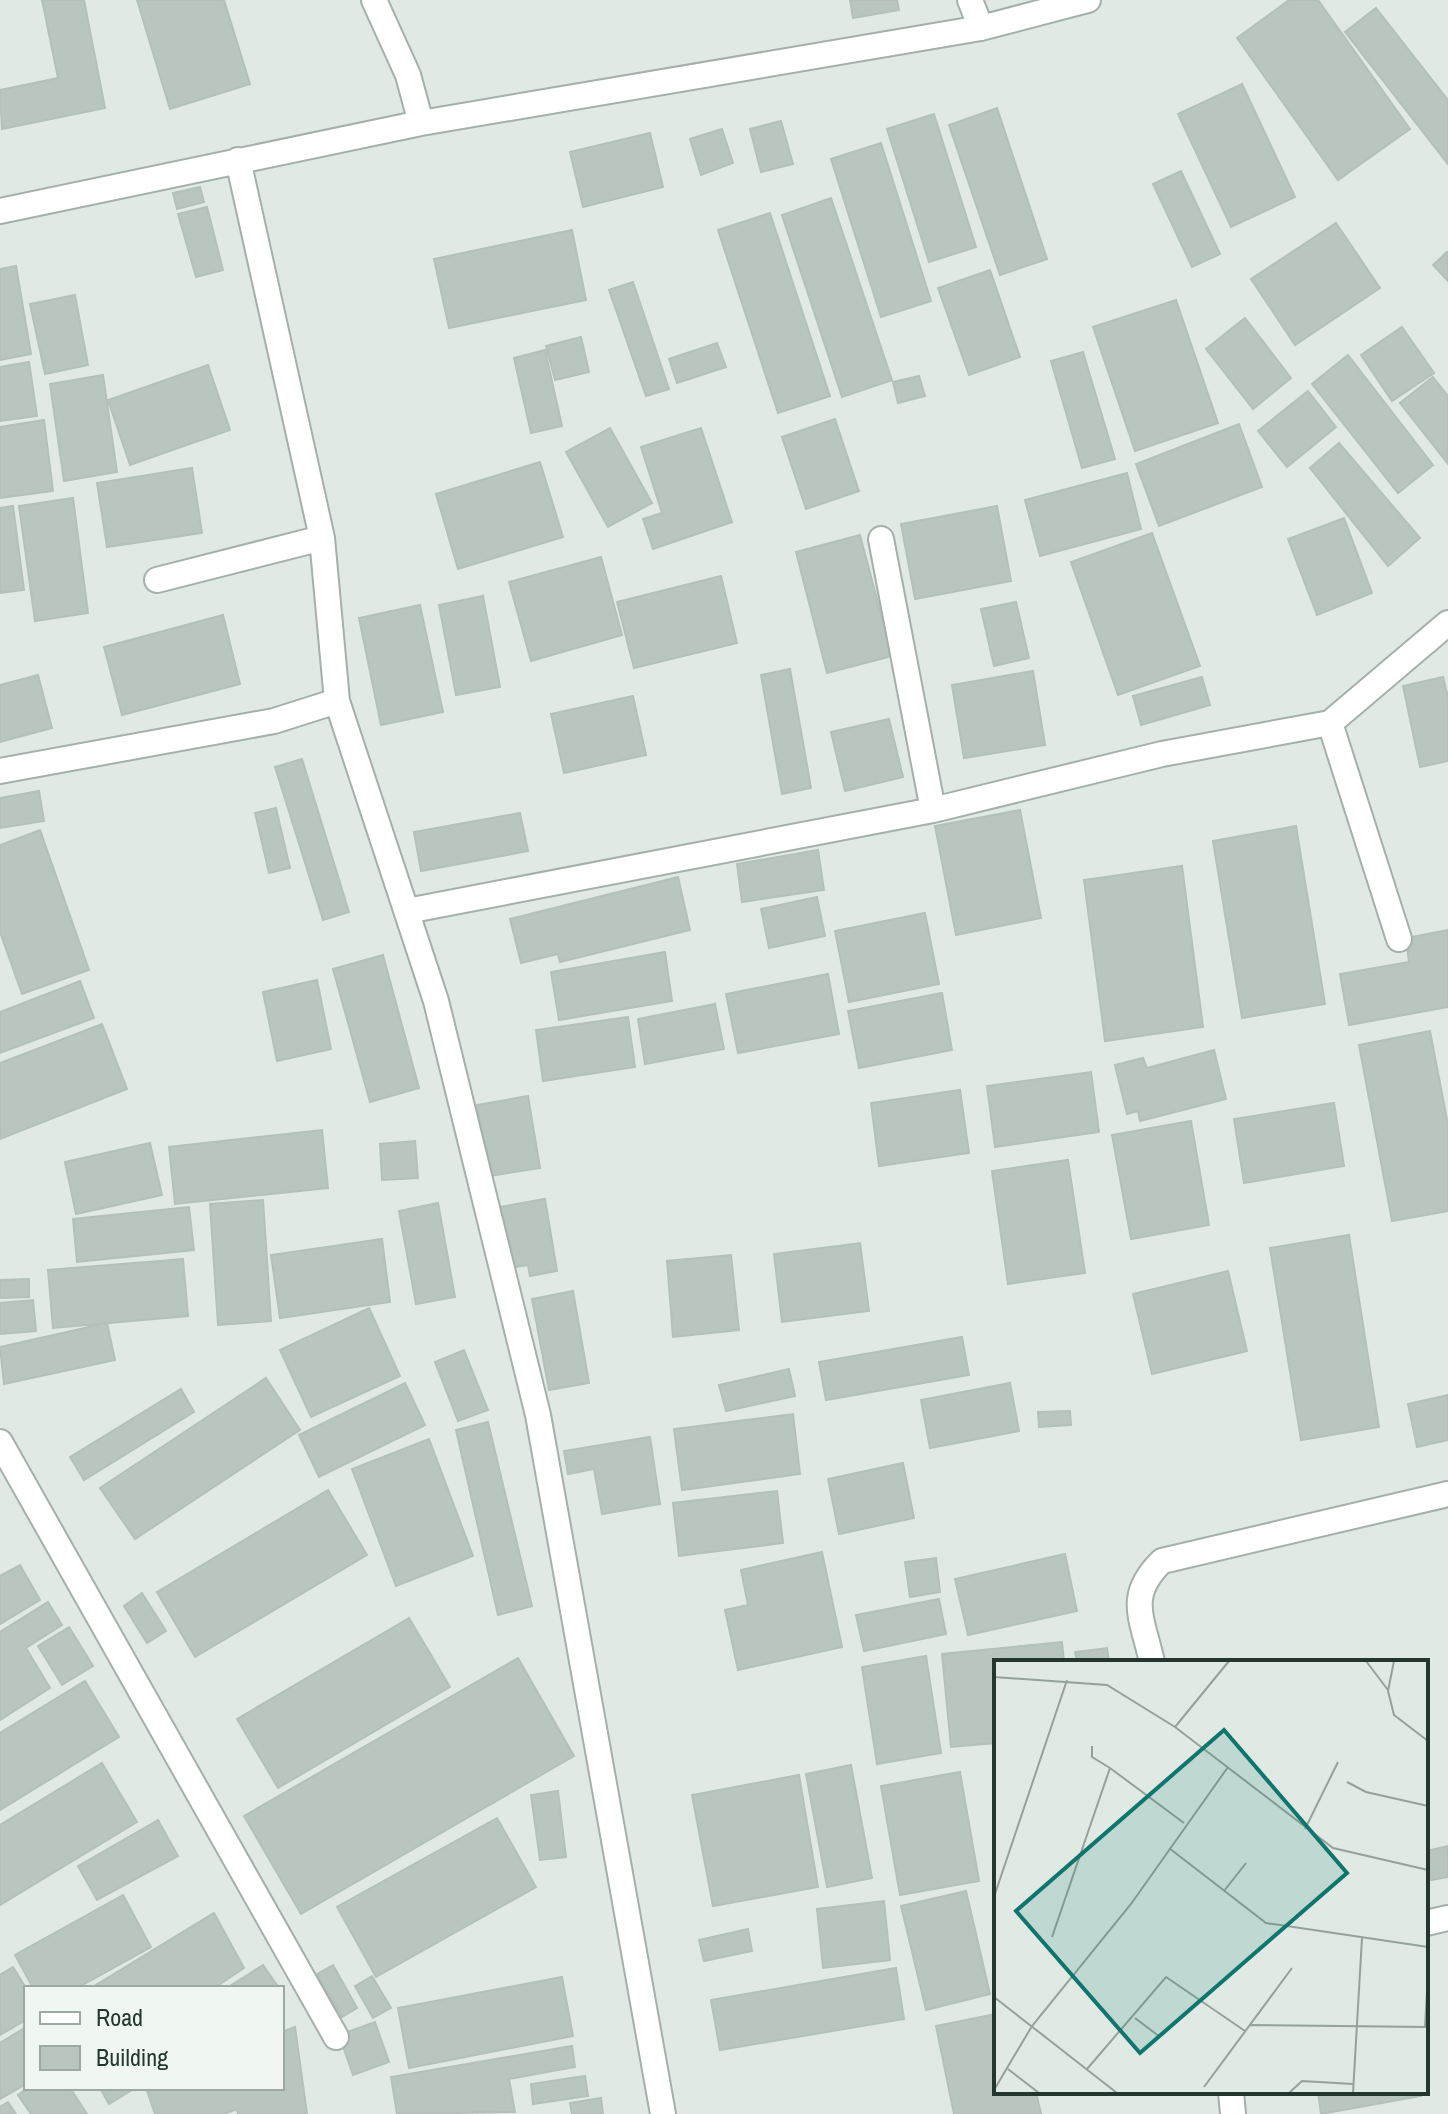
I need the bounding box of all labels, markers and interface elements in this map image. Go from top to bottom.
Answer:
inset map [994,1660,1428,2094]
legend [24,1986,284,2090]
text: Road [96,2001,143,2033]
text: Building [96,2041,168,2073]

